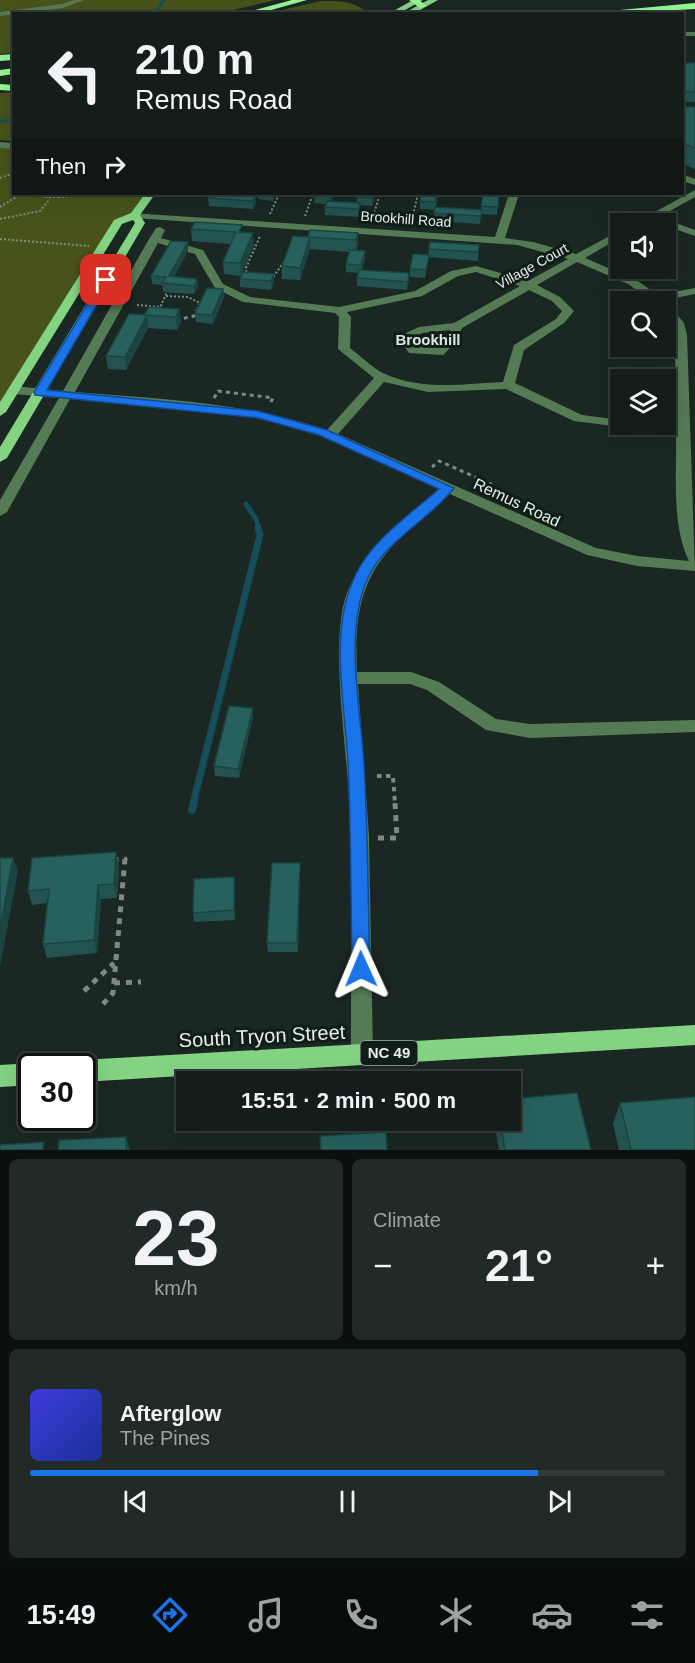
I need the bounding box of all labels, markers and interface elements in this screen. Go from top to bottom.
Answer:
icon: left [36,36,114,114]
text: 210 m [135,36,254,83]
text: Remus Road [135,85,293,115]
icon: right [98,150,131,183]
text: Then [36,154,86,179]
street label: Brookhill Road [360,208,452,230]
map controls [610,213,676,435]
button: sound [610,213,676,279]
street label: Village Court [493,240,571,292]
pin [80,254,131,305]
icon: arrive [89,263,122,296]
button: search [610,291,676,357]
district label: Brookhill [395,331,461,348]
button: layers [610,369,676,435]
street label: Remus Road [471,475,563,530]
position arrow [329,937,393,1001]
street label: South Tryon Street [178,1021,346,1051]
road number: NC 49 [360,1041,418,1065]
speed limit sign: 30 [18,1053,96,1131]
text: 15:51 · 2 min · 500 m [241,1088,456,1113]
text: 23 [133,1194,219,1282]
text: Climate [373,1209,441,1231]
text: 21° [485,1240,553,1291]
text: − [373,1247,392,1284]
text: + [646,1247,665,1284]
text: km/h [154,1277,198,1299]
text: Afterglow [120,1401,221,1426]
text: The Pines [120,1427,210,1449]
icon: previous [119,1485,152,1518]
icon: pause [331,1485,364,1518]
icon: next [543,1485,576,1518]
icon: directions [149,1594,191,1636]
icon: music [245,1594,287,1636]
icon: phone [340,1594,382,1636]
icon: climate [435,1594,477,1636]
icon: car [531,1594,573,1636]
icon: filters [626,1594,668,1636]
text: 15:49 [27,1600,96,1630]

